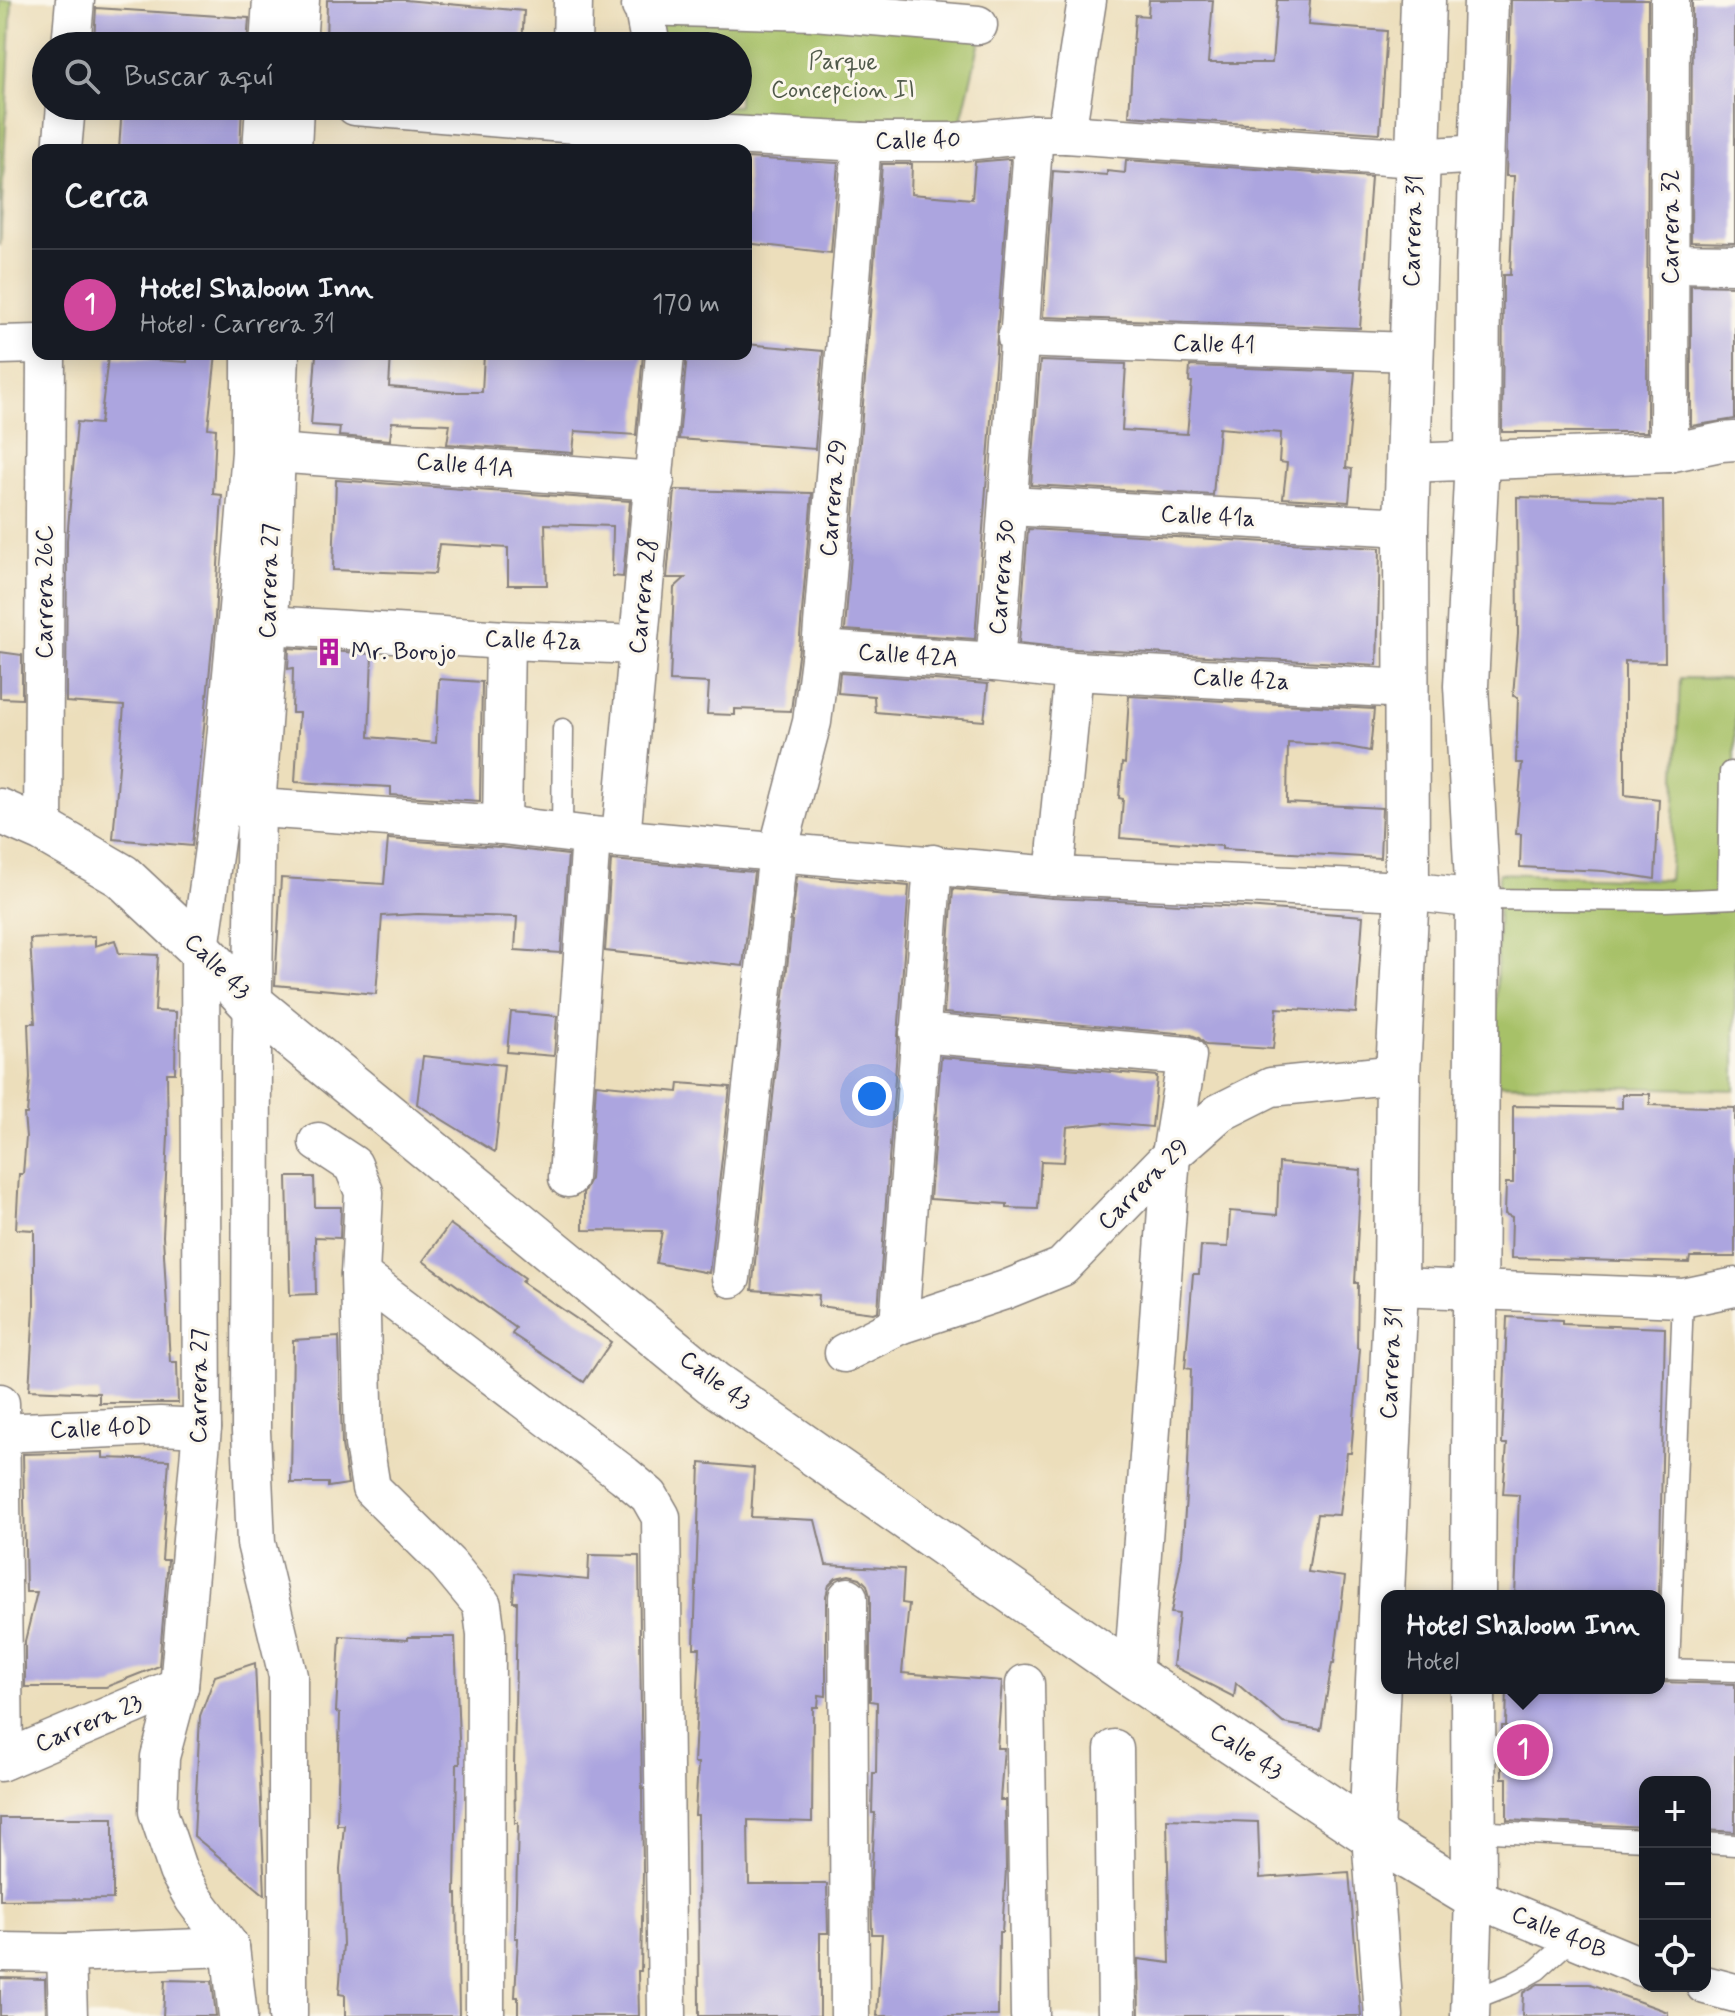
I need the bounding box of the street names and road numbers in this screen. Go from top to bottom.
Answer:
street label: Calle 40 [875,125,961,157]
street label: Carrera 32 [1656,169,1687,285]
street label: Carrera 31 [1397,174,1431,288]
street label: Calle 41 [1172,328,1256,362]
street label: Carrera 29 [813,438,855,558]
street label: Calle 41A [415,446,515,486]
street label: Calle 41a [1160,499,1256,535]
street label: Carrera 30 [982,518,1024,636]
street label: Carrera 27 [252,523,288,639]
street label: Carrera 26C [30,525,61,659]
street label: Carrera 28 [622,536,666,656]
street label: Calle 42a [484,624,582,658]
street label: Calle 42A [857,637,959,675]
street label: Calle 42a [1192,662,1290,698]
street label: Calle 43 [177,927,257,1007]
street label: Carrera 29 [1091,1132,1197,1238]
street label: Carrera 31 [1374,1306,1410,1420]
street label: Carrera 27 [183,1328,217,1444]
street label: Calle 43 [673,1344,757,1418]
street label: Calle 40D [49,1412,153,1446]
street label: Carrera 23 [31,1688,147,1760]
street label: Calle 43 [1203,1716,1289,1788]
street label: Calle 40B [1506,1899,1612,1967]

